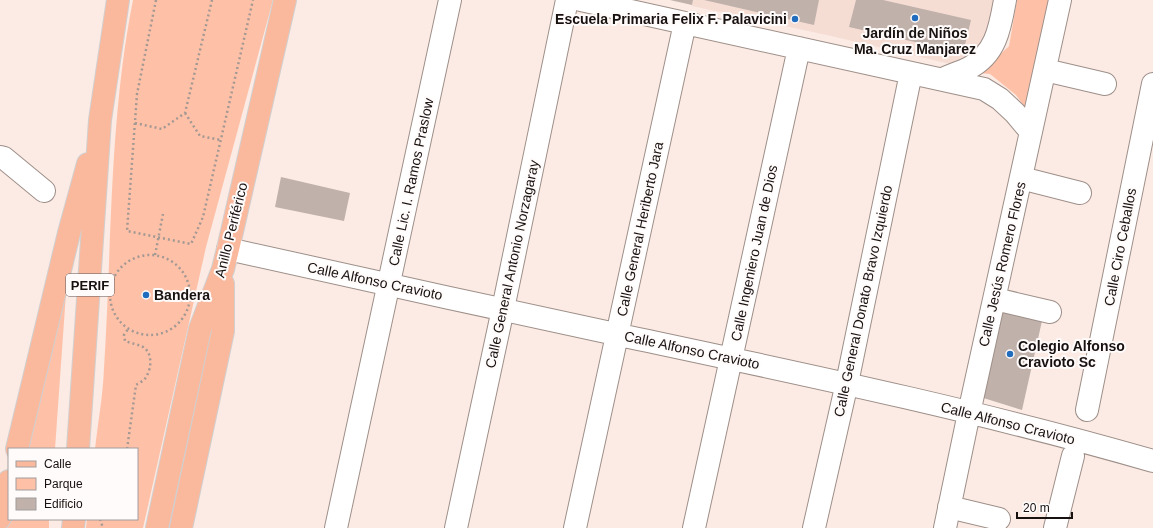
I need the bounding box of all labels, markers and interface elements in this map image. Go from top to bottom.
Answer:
place label: Escuela Primaria Felix F. Palavicini [555,11,787,27]
marker: Jardín de Niños Ma. Cruz Manjarez [910,13,920,23]
marker: Escuela Primaria Felix F. Palavicini [790,14,800,24]
place label: Jardín de Niños Ma. Cruz Manjarez [854,25,976,57]
street label: Calle Lic. I. Ramos Praslow [385,96,437,267]
street label: Calle General Heriberto Jara [614,140,666,318]
street label: Calle General Antonio Norzagaray [482,158,542,370]
street label: Calle Ingeniero Juan de Dios [727,163,781,343]
street label: Calle Jesús Romero Flores [975,180,1029,348]
street label: Anillo Periférico [211,181,251,279]
street label: Calle General Donato Bravo Izquierdo [831,183,895,418]
street label: Calle Ciro Ceballos [1101,187,1139,307]
street label: Calle Alfonso Cravioto [306,259,444,303]
road number: PERIF [66,274,114,296]
place label: Bandera [154,287,210,303]
marker: Bandera [141,290,151,300]
street label: Calle Alfonso Cravioto [623,328,761,372]
place label: Colegio Alfonso Cravioto Sc [1018,338,1125,370]
marker: Colegio Alfonso Cravioto Sc [1005,349,1015,359]
street label: Calle Alfonso Cravioto [939,399,1077,447]
legend [8,448,138,520]
text: Calle [44,457,72,471]
text: Parque [44,477,83,491]
scale bar [1017,494,1072,520]
text: Edificio [44,497,83,511]
text: 20 m [1023,501,1050,515]

